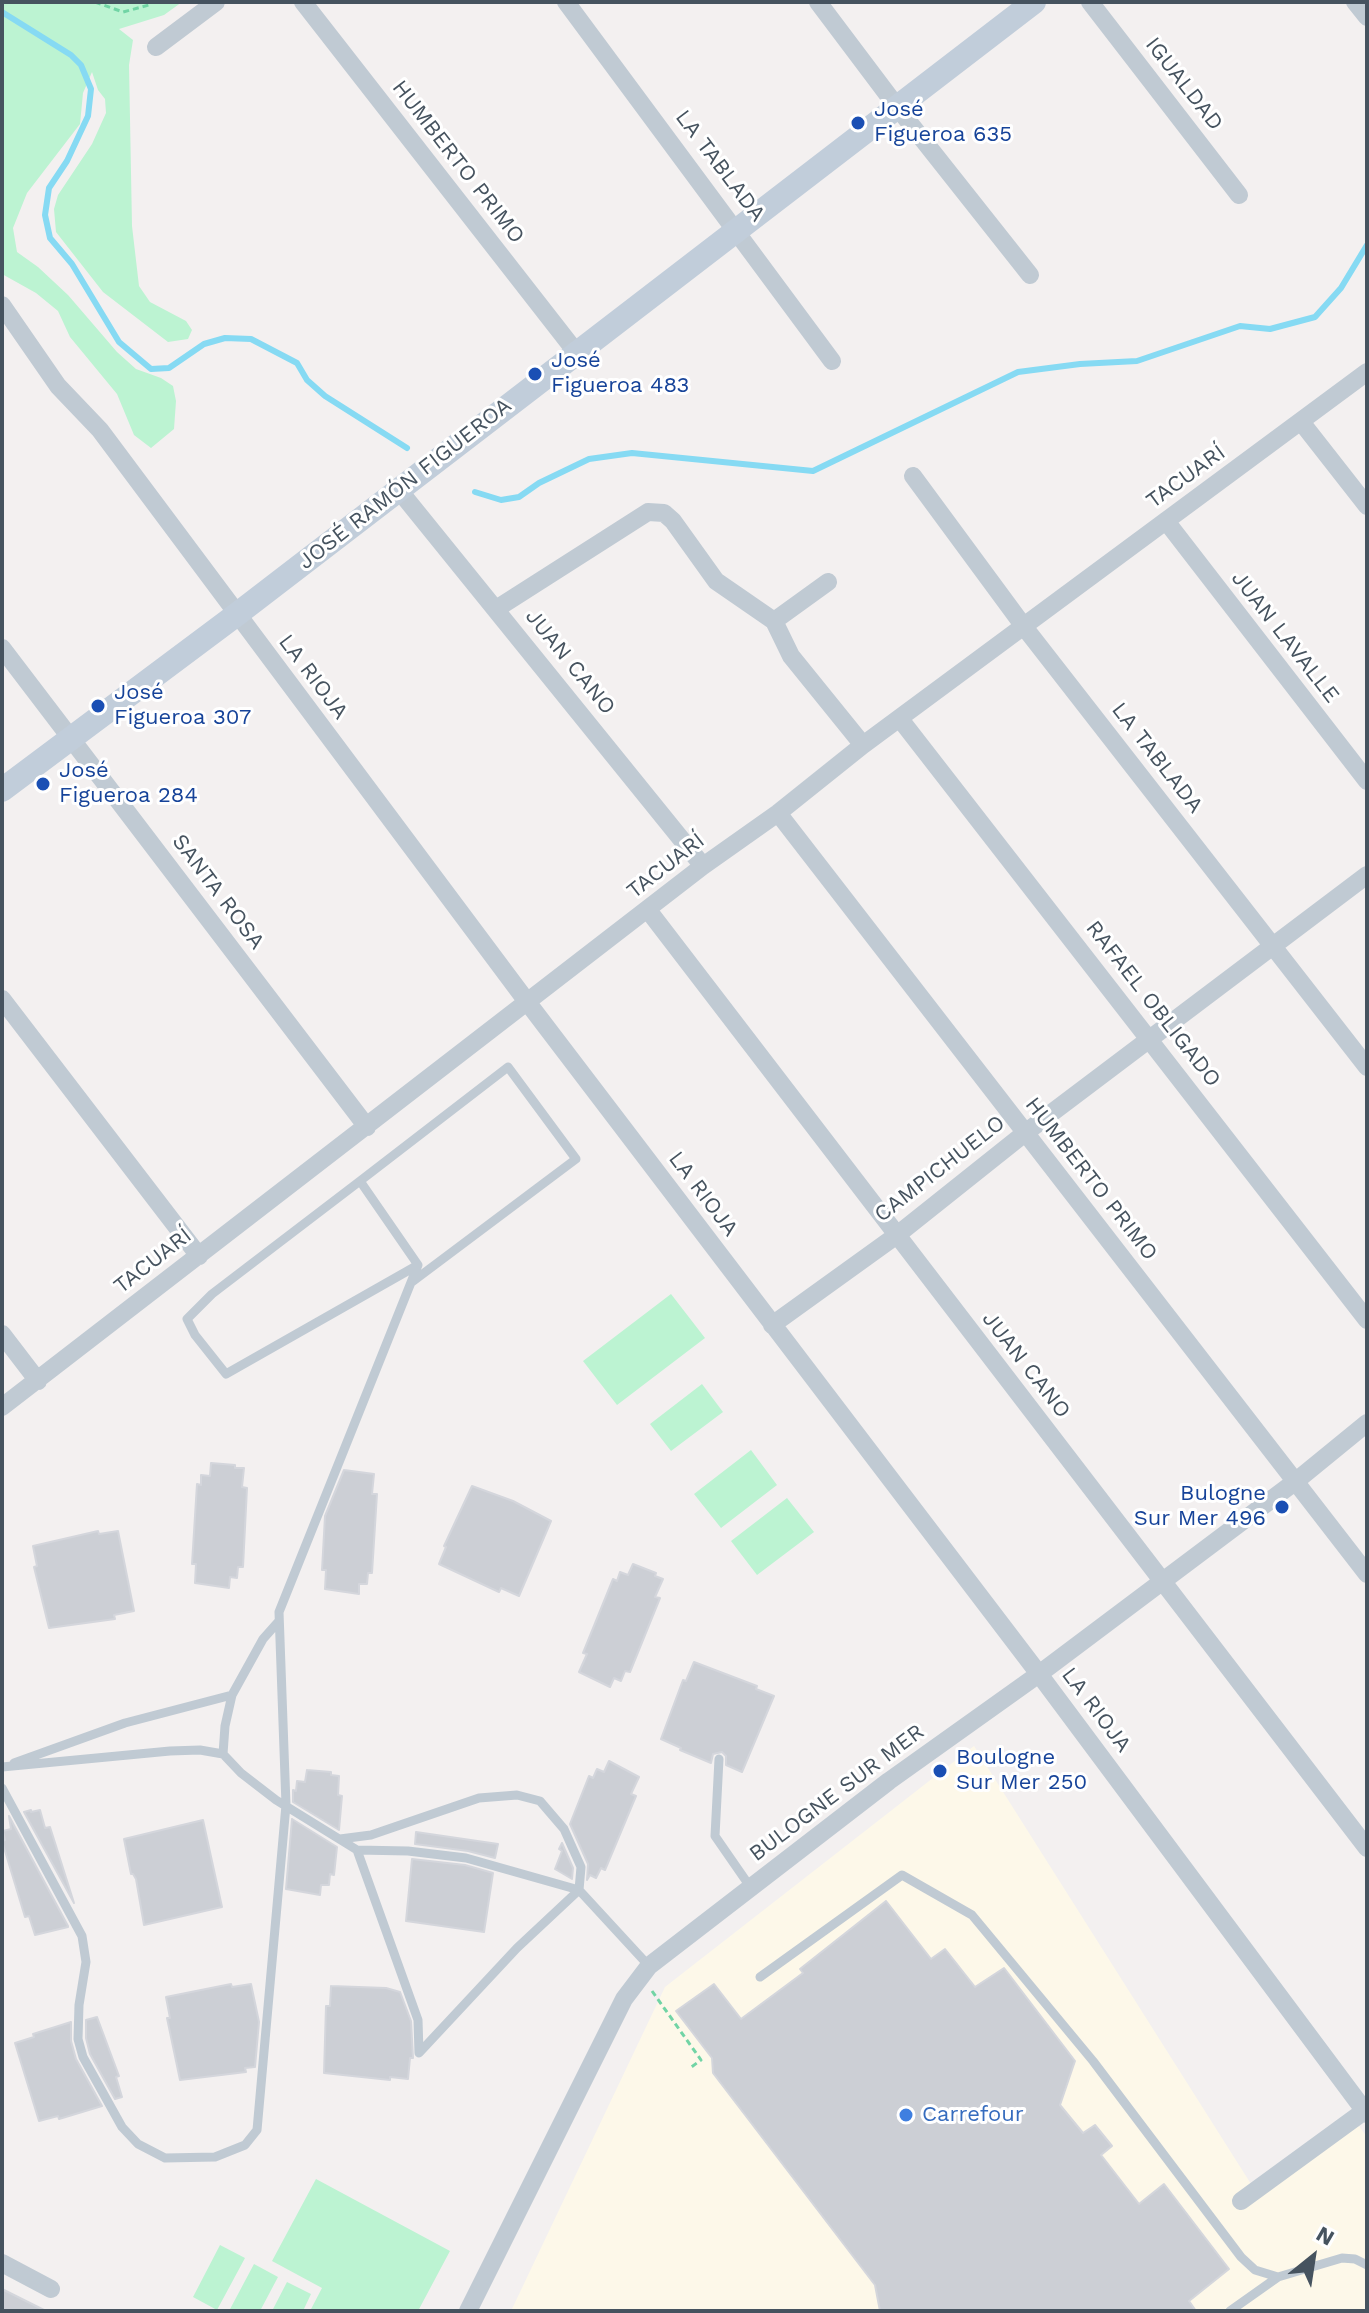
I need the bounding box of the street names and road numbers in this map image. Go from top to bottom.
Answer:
street label: IGUALDAD [1139,32,1229,136]
street label: HUMBERTO PRIMO [386,75,530,249]
street label: LA TABLADA [669,105,771,227]
street label: JOSÉ RAMÓN FIGUEROA [293,393,517,575]
street label: TACUARÍ [1141,440,1231,514]
street label: JUAN LAVALLE [1225,566,1345,708]
street label: JUAN CANO [519,604,621,720]
street label: LA RIOJA [273,629,353,725]
street label: LA TABLADA [1106,697,1208,819]
street label: TACUARÍ [622,828,710,904]
street label: SANTA ROSA [166,829,270,955]
street label: RAFAEL OBLIGADO [1080,916,1226,1092]
street label: HUMBERTO PRIMO [1019,1092,1163,1266]
street label: CAMPICHUELO [870,1110,1010,1228]
street label: LA RIOJA [663,1146,743,1242]
street label: TACUARÍ [109,1223,197,1299]
street label: JUAN CANO [976,1306,1076,1424]
street label: LA RIOJA [1056,1662,1136,1758]
street label: BULOGNE SUR MER [744,1719,930,1867]

